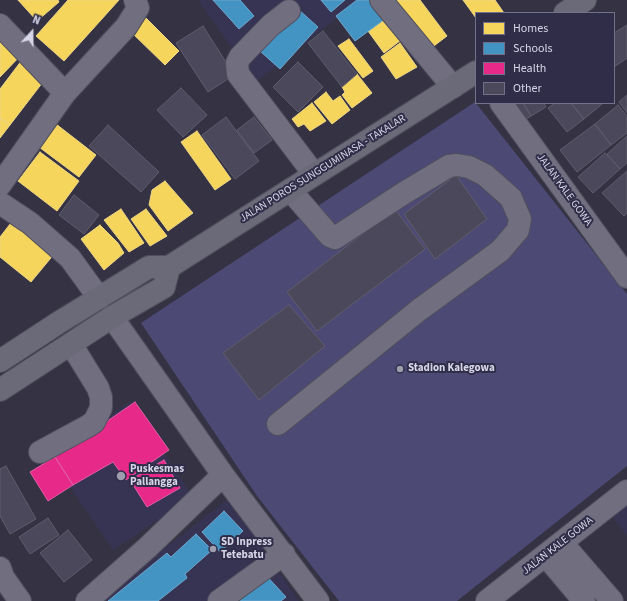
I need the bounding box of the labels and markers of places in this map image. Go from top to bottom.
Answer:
place label: Stadion Kalegowa [408,362,495,376]
marker: Stadion Kalegowa [395,364,405,374]
place label: Puskesmas Pallangga [130,463,184,489]
marker: Puskesmas Pallangga [115,470,127,482]
place label: SD Inpress Tetebatu [221,536,272,562]
marker: SD Inpress Tetebatu [208,544,218,554]

